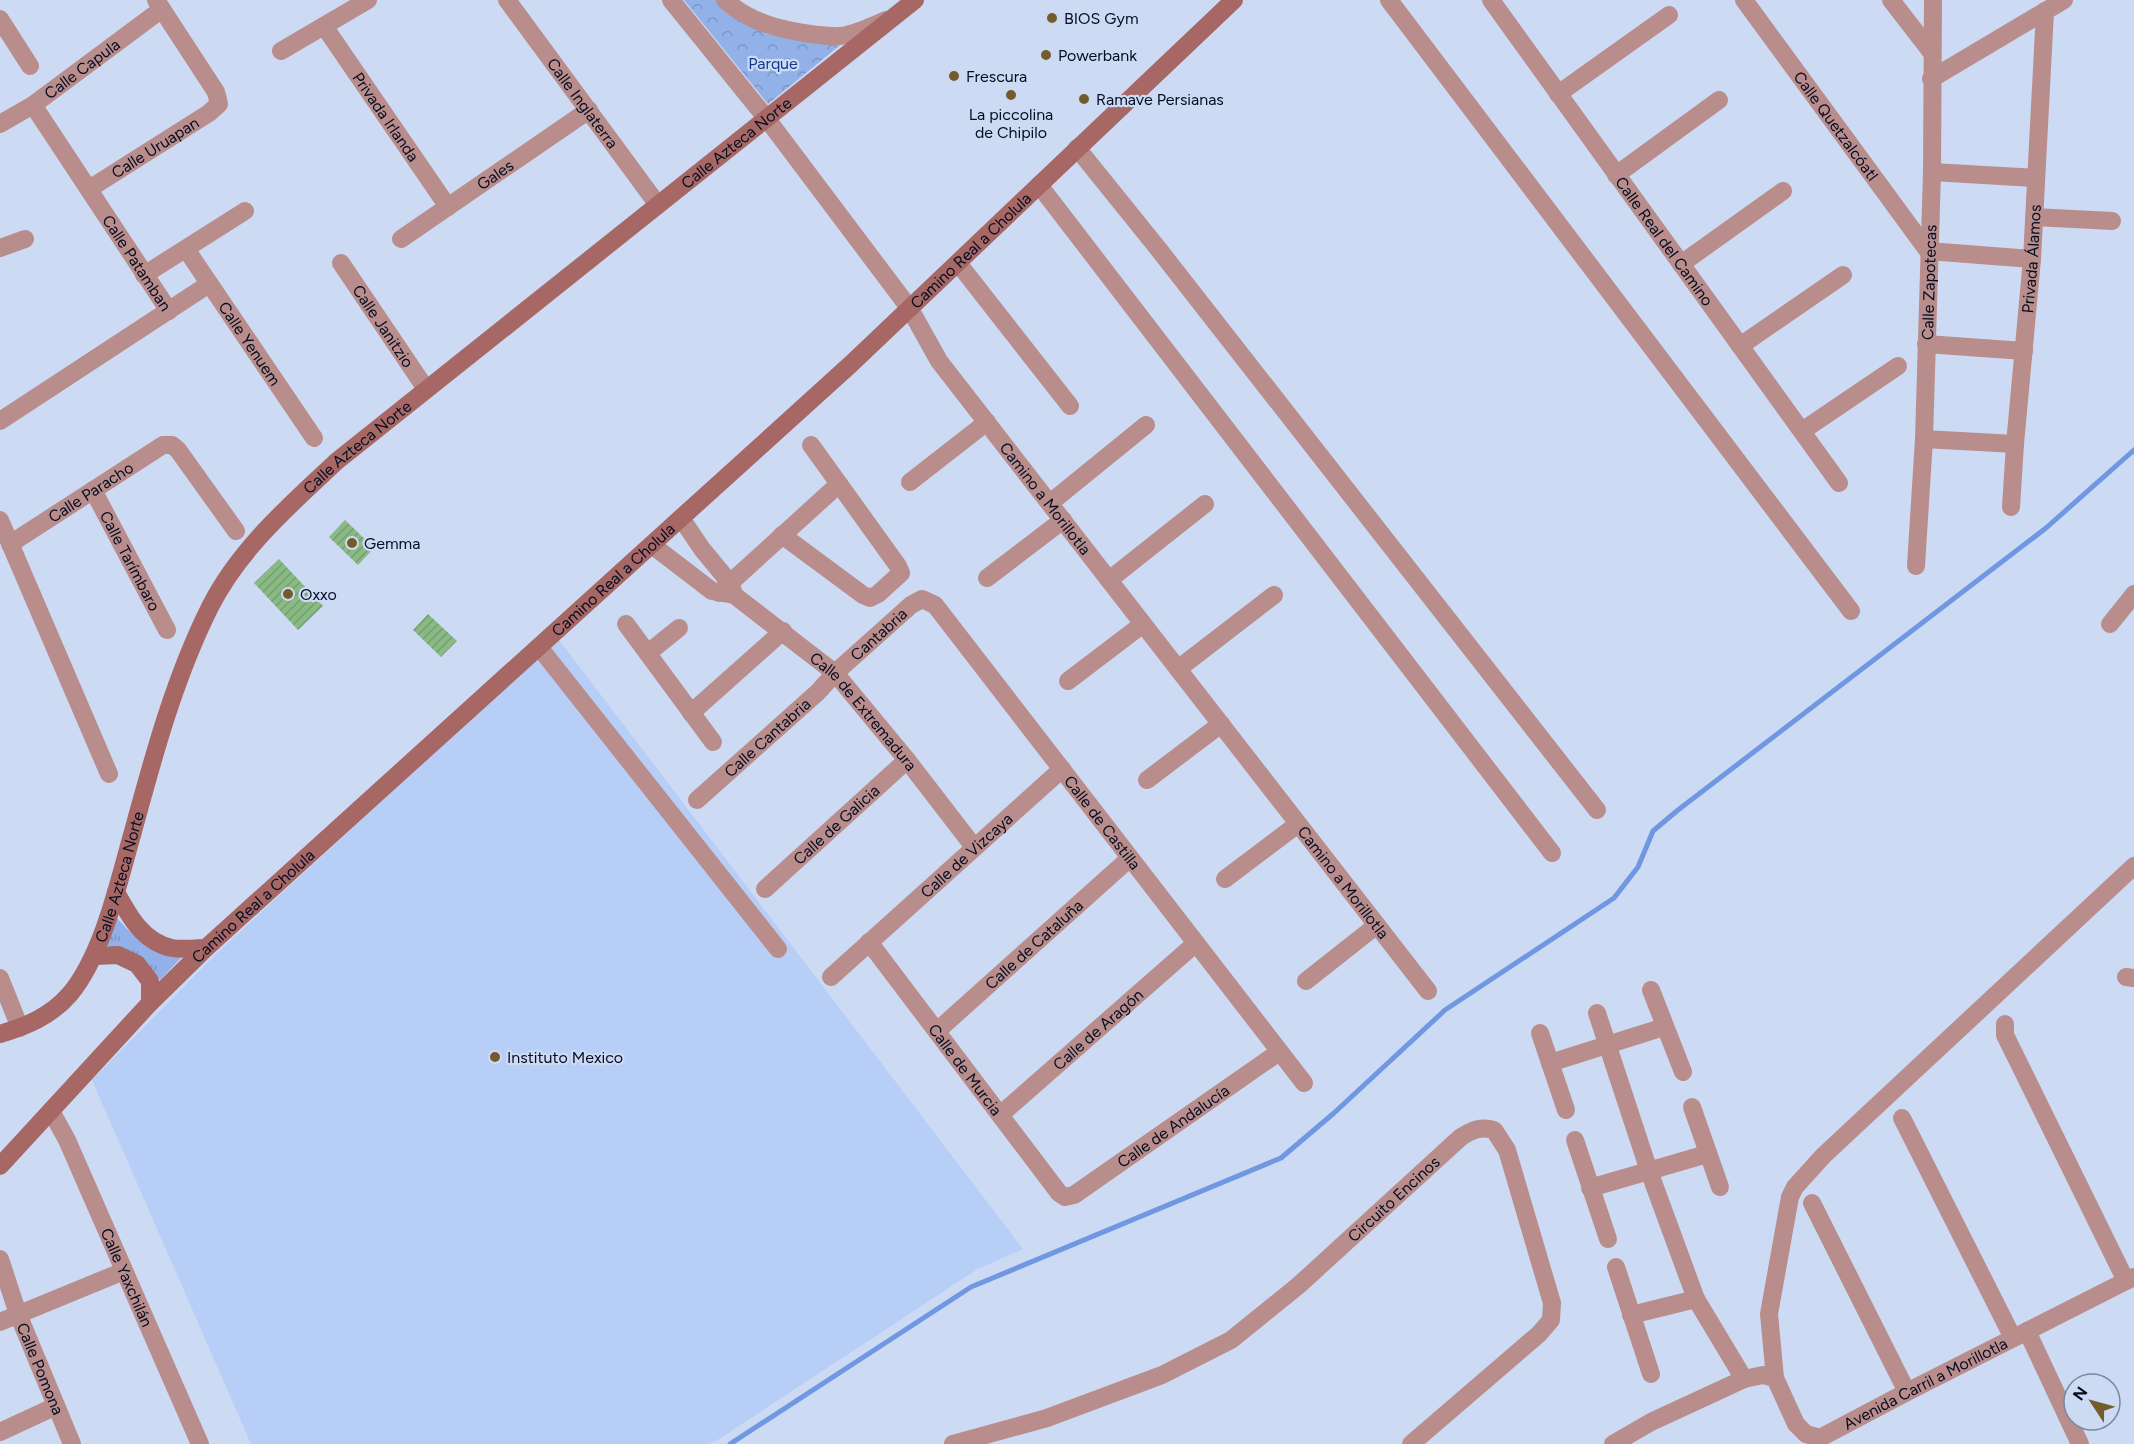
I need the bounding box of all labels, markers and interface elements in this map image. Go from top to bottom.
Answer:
place label: BIOS Gym [1064,9,1139,28]
marker: BIOS Gym [1045,11,1059,25]
street label: Calle Capula [41,35,124,103]
place label: Powerbank [1058,46,1137,65]
marker: Powerbank [1039,48,1053,62]
street label: Calle Inglaterra [543,54,622,152]
park label: Parque [748,54,798,73]
place label: Frescura [966,67,1027,86]
street label: Calle Quetzalcóatl [1789,68,1882,185]
street label: Privada Irlanda [348,69,423,165]
marker: Frescura [947,69,961,83]
marker: La piccolina de Chipilo [1004,88,1018,102]
place label: Ramave Persianas [1096,90,1224,109]
marker: Ramave Persianas [1077,92,1091,106]
street label: Calle Azteca Norte [677,93,795,193]
place label: La piccolina de Chipilo [969,105,1053,142]
street label: Calle Uruapan [108,113,203,182]
street label: Gales [473,156,517,194]
street label: Calle Real del Camino [1611,173,1717,310]
street label: Camino Real a Cholula [906,189,1035,313]
street label: Privada Álamos [2018,204,2045,314]
street label: Calle Patamban [98,211,175,315]
street label: Calle Zapotecas [1918,224,1940,340]
street label: Calle Janitzio [349,281,418,371]
street label: Calle Yenuem [214,298,285,389]
street label: Calle Azteca Norte [299,396,416,498]
street label: Camino a Morillotla [996,438,1095,559]
street label: Calle Paracho [45,458,137,527]
street label: Calle Tarímbaro [96,508,164,614]
street label: Camino Real a Cholula [548,519,679,641]
place label: Gemma [364,534,420,553]
marker: Gemma [345,536,359,550]
place label: Oxxo [300,585,337,604]
marker: Oxxo [281,587,295,601]
street label: Cantabria [847,604,911,665]
street label: Calle de Extremadura [806,648,921,775]
street label: Calle Cantabria [720,694,814,781]
street label: Calle de Castilla [1060,772,1145,873]
street label: Calle de Galicia [789,781,883,869]
street label: Calle Azteca Norte [91,809,148,945]
street label: Calle de Vizcaya [917,809,1017,902]
street label: Camino a Morillotla [1294,822,1393,943]
street label: Camino Real a Cholula [188,845,319,967]
street label: Calle de Cataluña [981,896,1087,993]
street label: Calle de Aragón [1049,985,1147,1074]
street label: Calle de Murcia [924,1020,1006,1119]
place label: Instituto Mexico [507,1048,623,1067]
marker: Instituto Mexico [488,1050,502,1064]
street label: Calle de Andalucía [1114,1081,1233,1172]
street label: Circuito Encinos [1344,1152,1444,1246]
street label: Calle Yaxchilán [97,1225,157,1330]
street label: Calle Pomona [13,1320,68,1418]
street label: Avenida Carril a Morillotla [1840,1334,2011,1434]
north arrow [2062,1372,2122,1432]
text: N [2069,1383,2092,1404]

